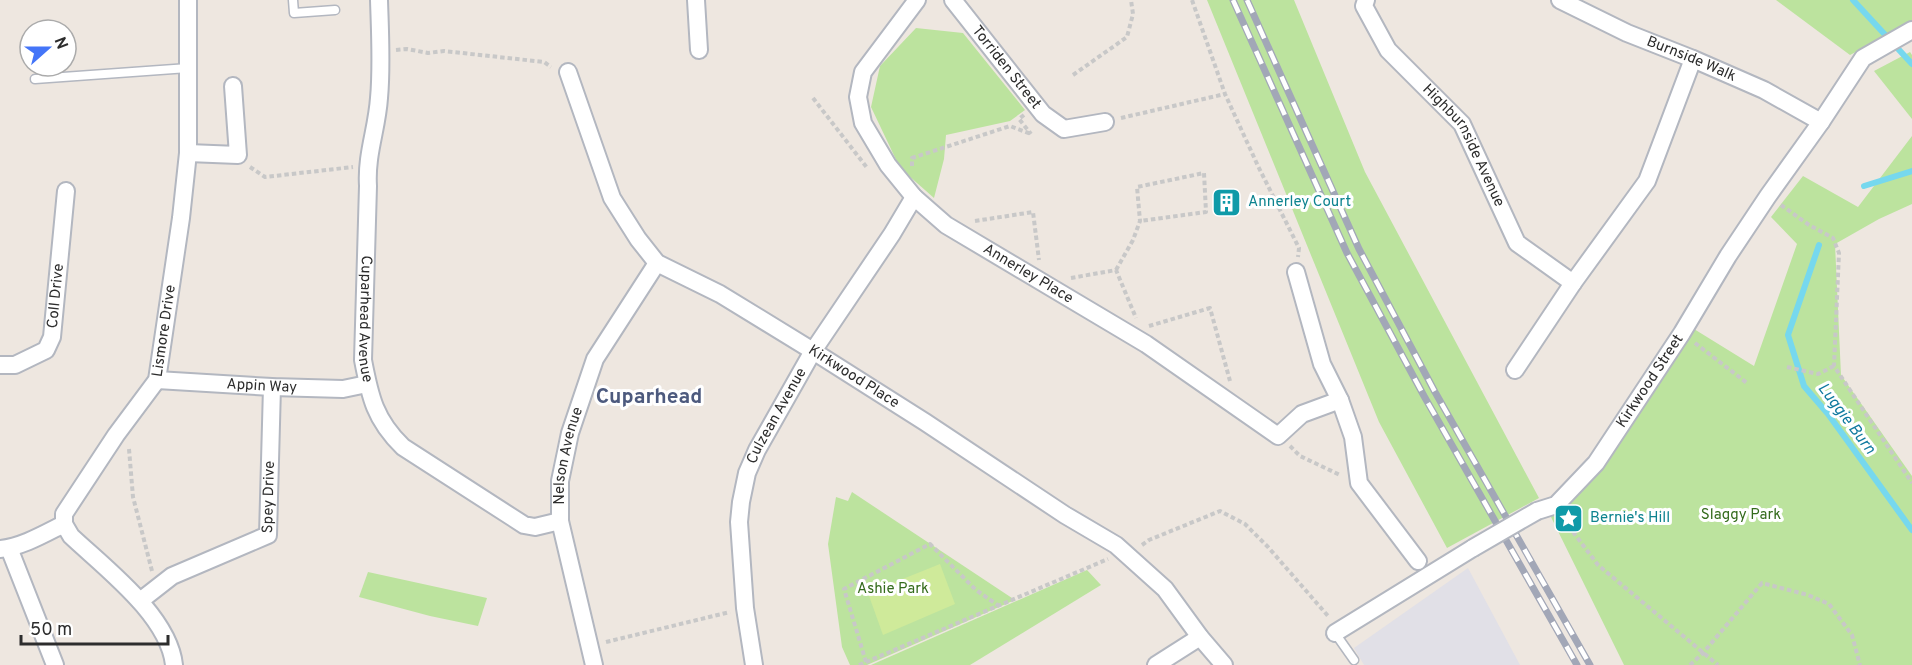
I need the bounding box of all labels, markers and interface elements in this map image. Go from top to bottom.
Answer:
north arrow [18,18,78,78]
street label: Torriden Street [968,22,1045,113]
street label: Burnside Walk [1644,32,1739,86]
text: N [49,34,72,52]
street label: Highburnside Avenue [1418,80,1509,210]
building icon: Annerley Court [1211,186,1243,218]
place label: Annerley Court [1248,193,1351,212]
street label: Annerley Place [979,240,1077,308]
street label: Cuparhead Avenue [353,255,377,384]
street label: Coll Drive [43,263,69,329]
street label: Lismore Drive [148,284,180,378]
street label: Kirkwood Street [1612,331,1688,432]
street label: Kirkwood Place [805,341,903,413]
street label: Culzean Avenue [743,364,811,467]
street label: Appin Way [226,375,297,397]
water label: Luggie Burn [1813,379,1879,459]
district label: Cuparhead [596,384,702,411]
street label: Nelson Avenue [550,405,588,505]
street label: Spey Drive [259,461,280,534]
place icon: Bernie's Hill [1553,502,1585,534]
park label: Slaggy Park [1701,506,1781,525]
place label: Bernie's Hill [1590,509,1670,528]
park label: Ashie Park [857,580,929,599]
scale bar [21,608,168,646]
text: 50 m [30,619,72,642]

